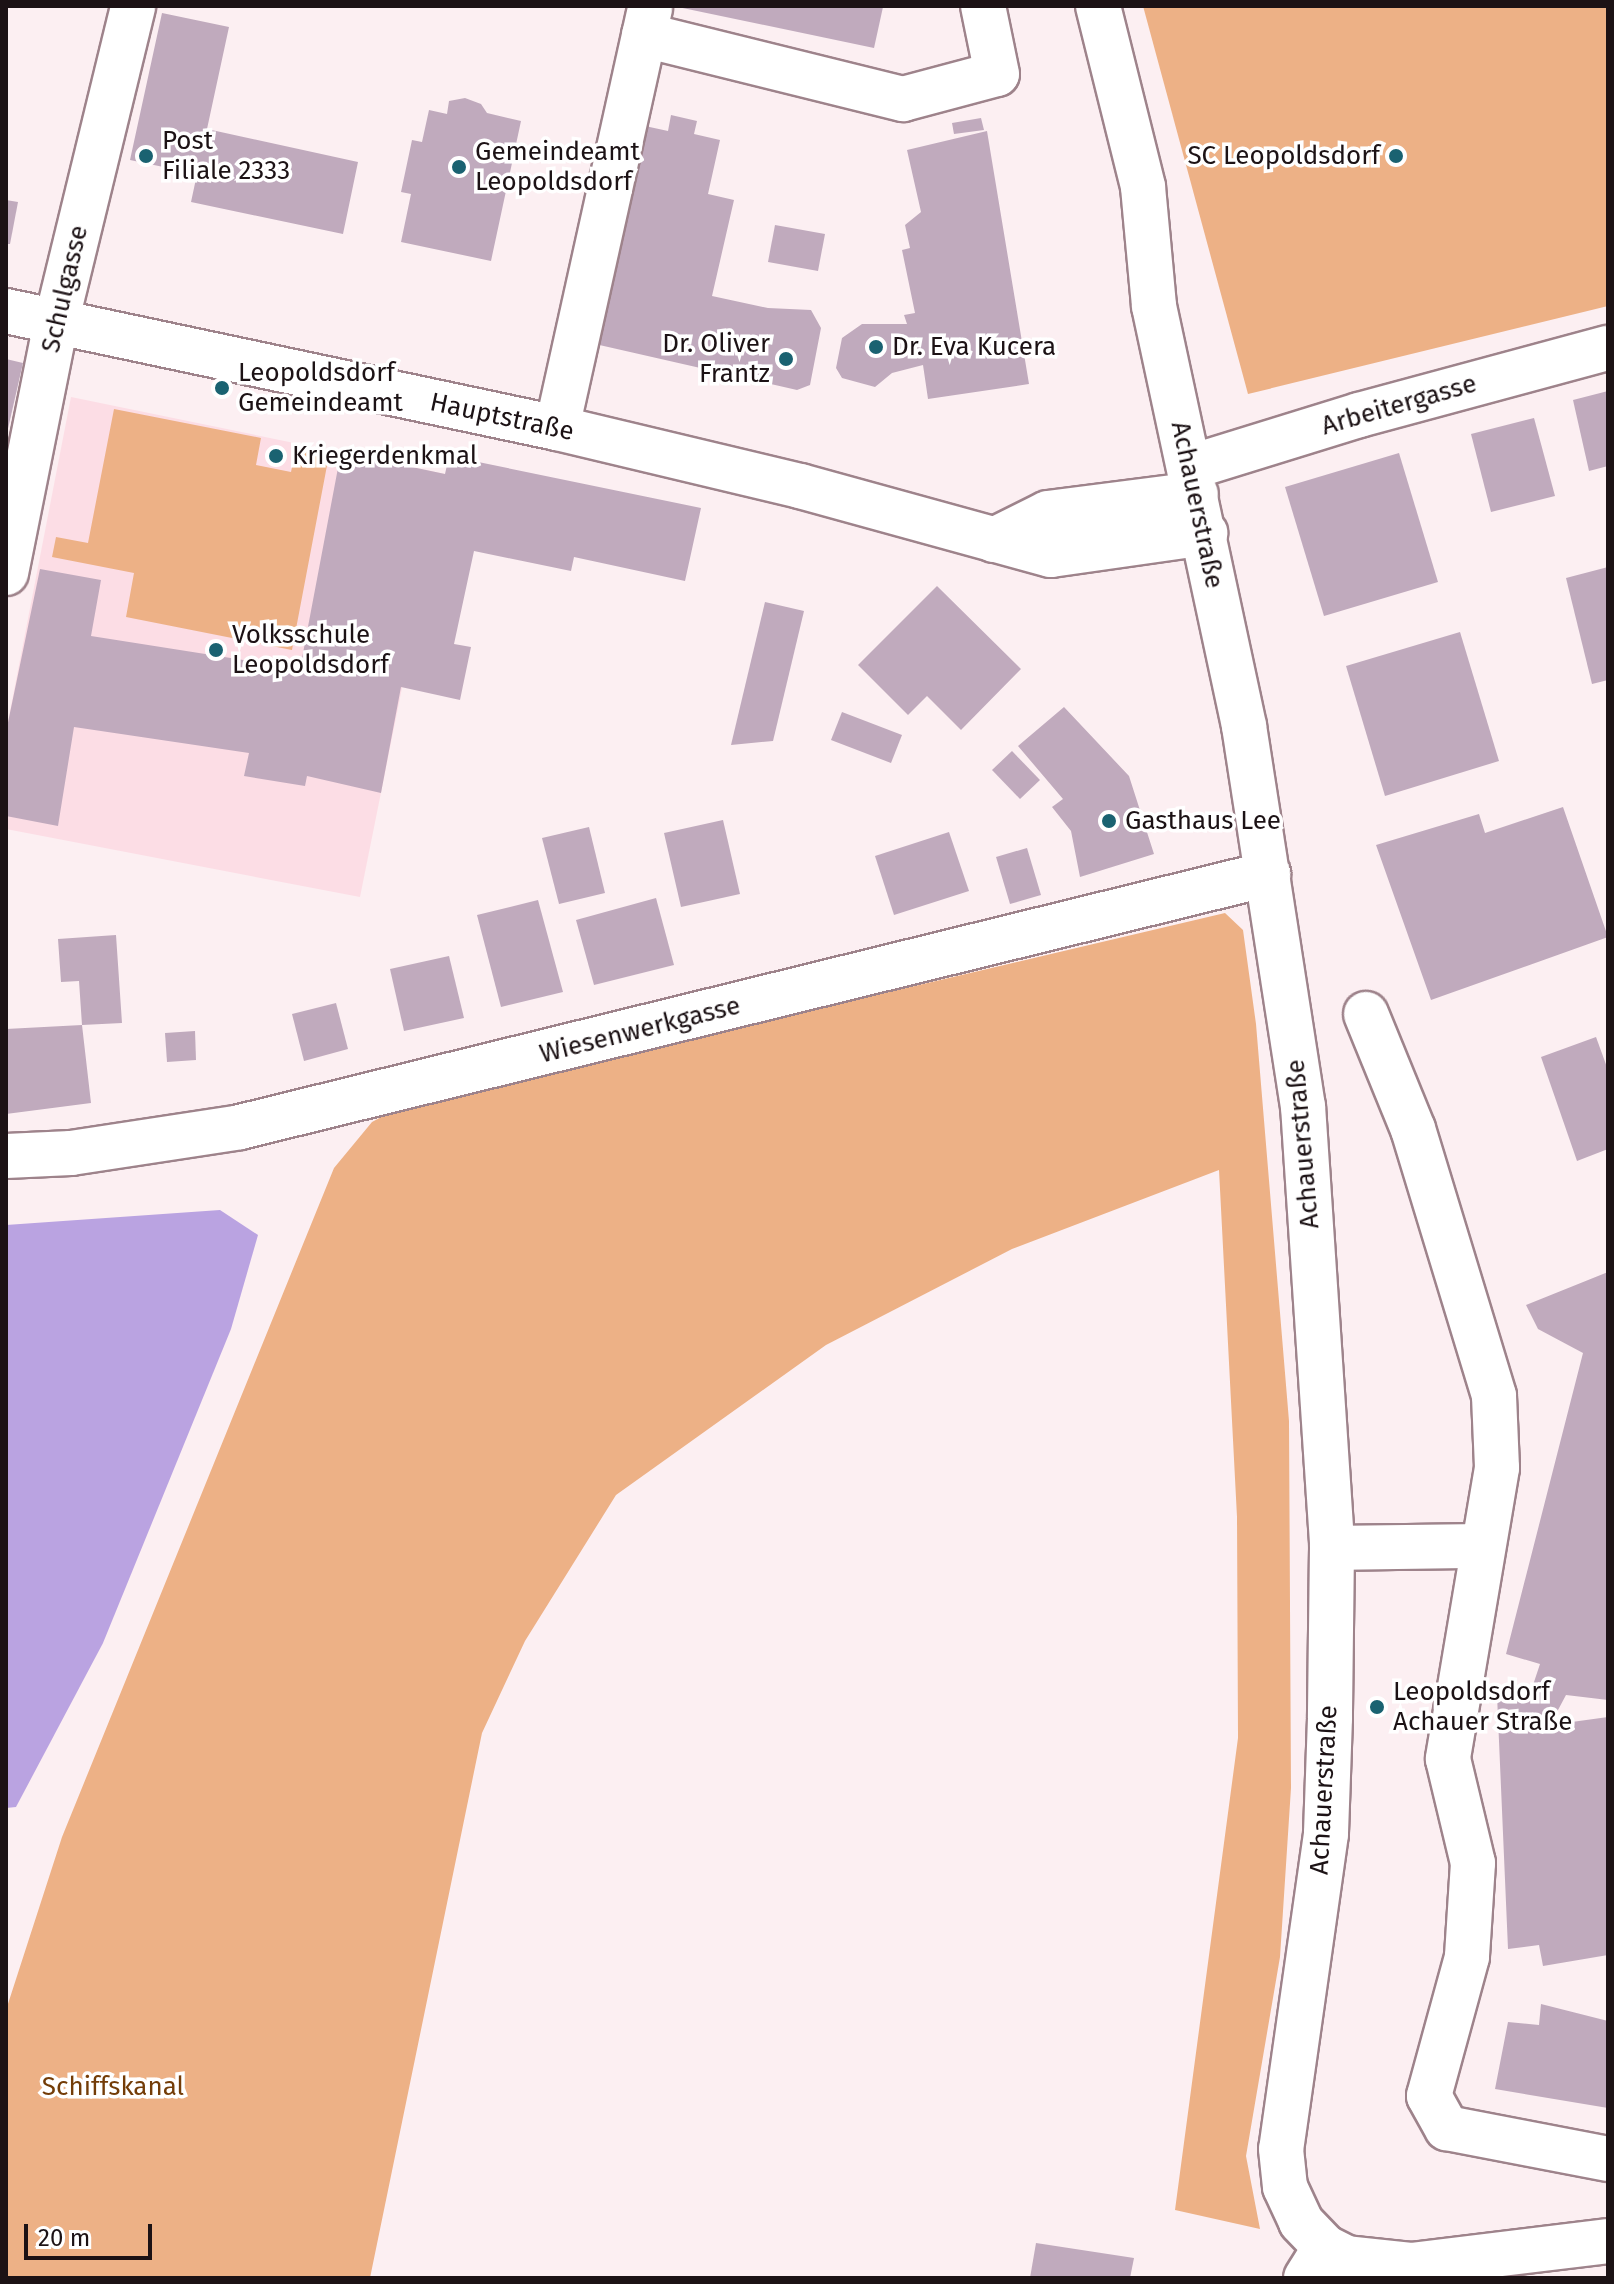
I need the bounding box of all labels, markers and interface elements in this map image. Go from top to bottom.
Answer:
place label: Post Filiale 2333 [162,125,290,186]
place label: Gemeindeamt Leopoldsdorf [475,136,640,198]
place label: SC Leopoldsdorf [1187,140,1380,172]
marker: Post Filiale 2333 [137,147,155,165]
marker: SC Leopoldsdorf [1387,147,1405,165]
marker: Gemeindeamt Leopoldsdorf [450,158,468,176]
street label: Schulgasse [35,222,95,356]
place label: Dr. Oliver Frantz [662,328,770,390]
place label: Dr. Eva Kucera [892,331,1056,363]
marker: Dr. Eva Kucera [867,338,885,356]
marker: Dr. Oliver Frantz [777,350,795,368]
place label: Leopoldsdorf Gemeindeamt [238,357,403,418]
street label: Arbeitergasse [1318,368,1480,442]
marker: Leopoldsdorf Gemeindeamt [213,379,231,397]
street label: Hauptstraße [427,387,577,447]
street label: Achauerstraße [1164,419,1230,591]
place label: Kriegerdenkmal [292,440,477,472]
marker: Kriegerdenkmal [267,447,285,465]
place label: Volksschule Leopoldsdorf [232,619,389,680]
marker: Volksschule Leopoldsdorf [207,641,225,659]
place label: Gasthaus Lee [1125,805,1281,837]
marker: Gasthaus Lee [1100,812,1118,830]
street label: Wiesenwerkgasse [536,990,744,1070]
street label: Achauerstraße [1280,1058,1326,1230]
place label: Leopoldsdorf Achauer Straße [1393,1676,1572,1738]
marker: Leopoldsdorf Achauer Straße [1368,1698,1386,1716]
street label: Achauerstraße [1304,1704,1344,1876]
park label: Schiffskanal [42,2071,184,2103]
scale bar [28,2208,156,2258]
text: 20 m [38,2224,90,2252]

